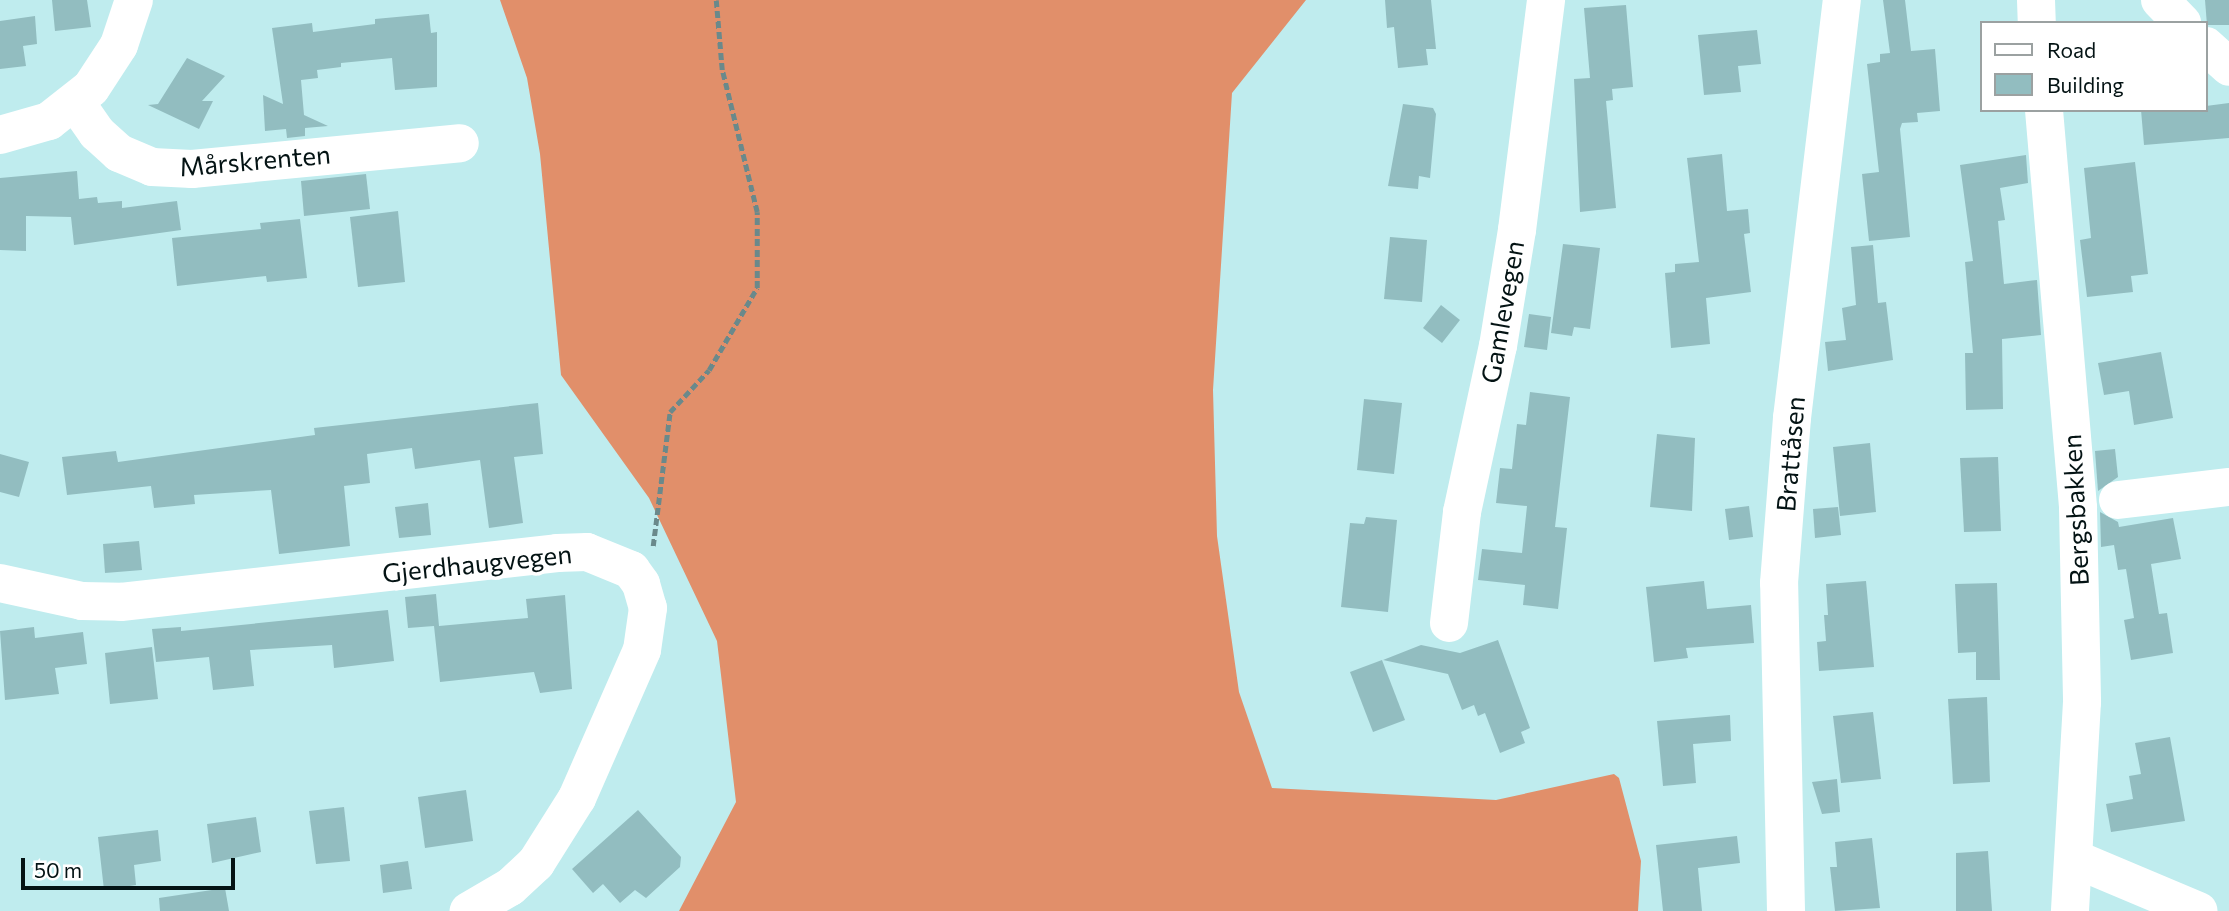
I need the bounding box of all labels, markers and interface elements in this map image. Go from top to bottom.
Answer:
legend [1980,21,2208,112]
text: Road [2047,37,2096,62]
text: Building [2047,72,2124,97]
street label: Mårskrenten [178,138,332,182]
street label: Gamlevegen [1474,238,1530,386]
street label: Brattåsen [1769,395,1811,513]
street label: Bergsbakken [2055,433,2095,587]
street label: Gjerdhaugvegen [381,538,573,588]
scale bar [24,844,238,888]
text: 50 m [34,857,82,882]

